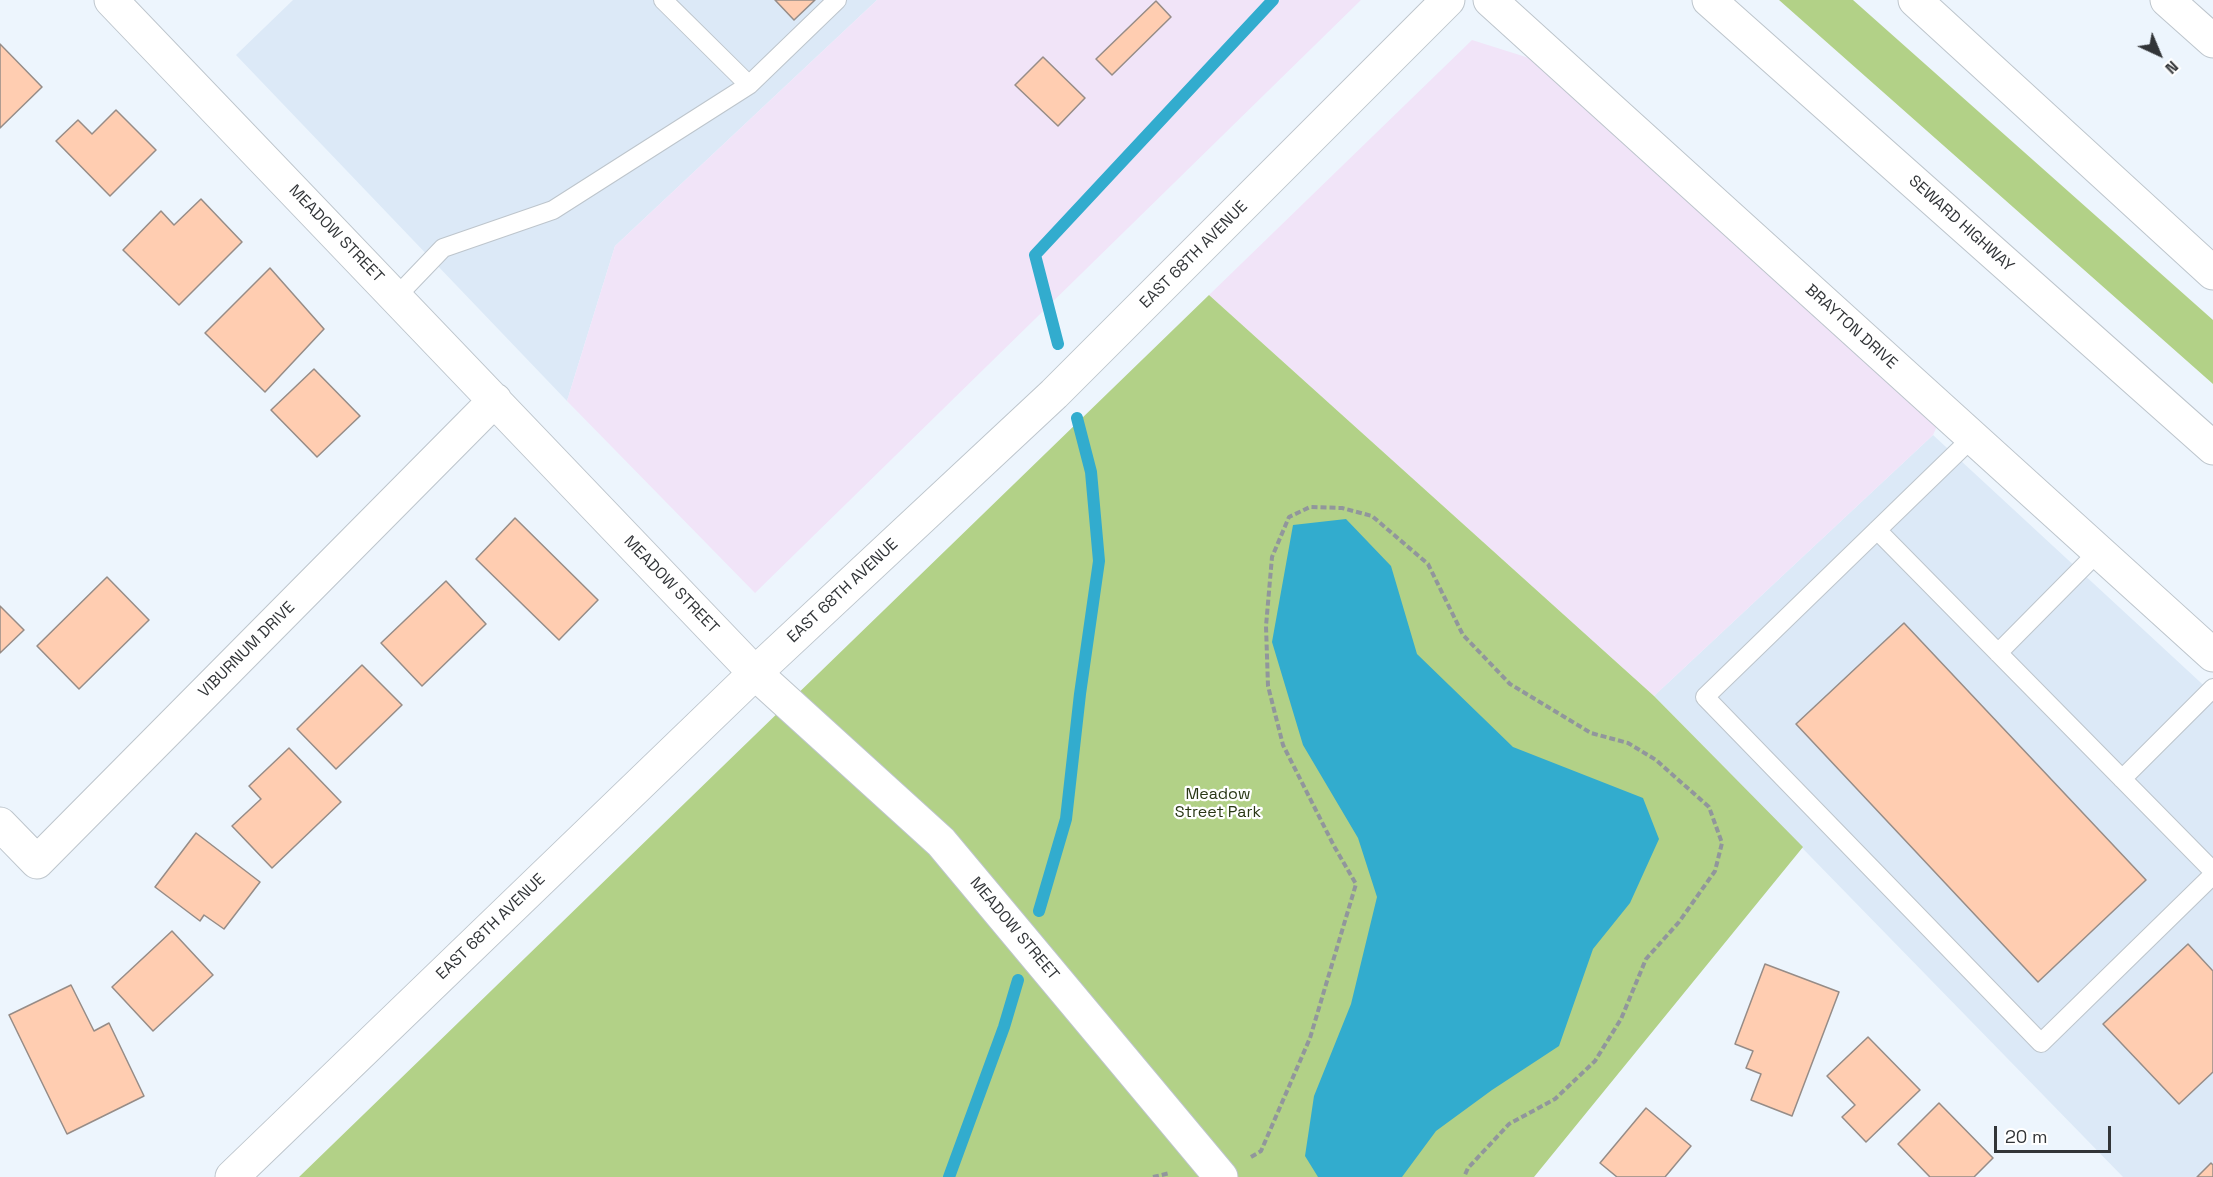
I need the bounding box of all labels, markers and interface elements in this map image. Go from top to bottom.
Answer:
north arrow [2129,24,2189,84]
text: N [2161,56,2183,79]
street label: SEWARD HIGHWAY [1904,172,2018,276]
street label: MEADOW STREET [284,181,388,287]
street label: EAST 68TH AVENUE [1136,197,1252,313]
street label: BRAYTON DRIVE [1801,281,1901,373]
street label: MEADOW STREET [619,532,723,638]
street label: EAST 68TH AVENUE [784,535,902,647]
street label: VIBURNUM DRIVE [195,598,299,702]
park label: Meadow Street Park [1175,785,1261,823]
street label: EAST 68TH AVENUE [432,870,550,984]
street label: MEADOW STREET [965,874,1063,984]
scale bar [1997,1114,2114,1152]
text: 20 m [2005,1125,2048,1148]

